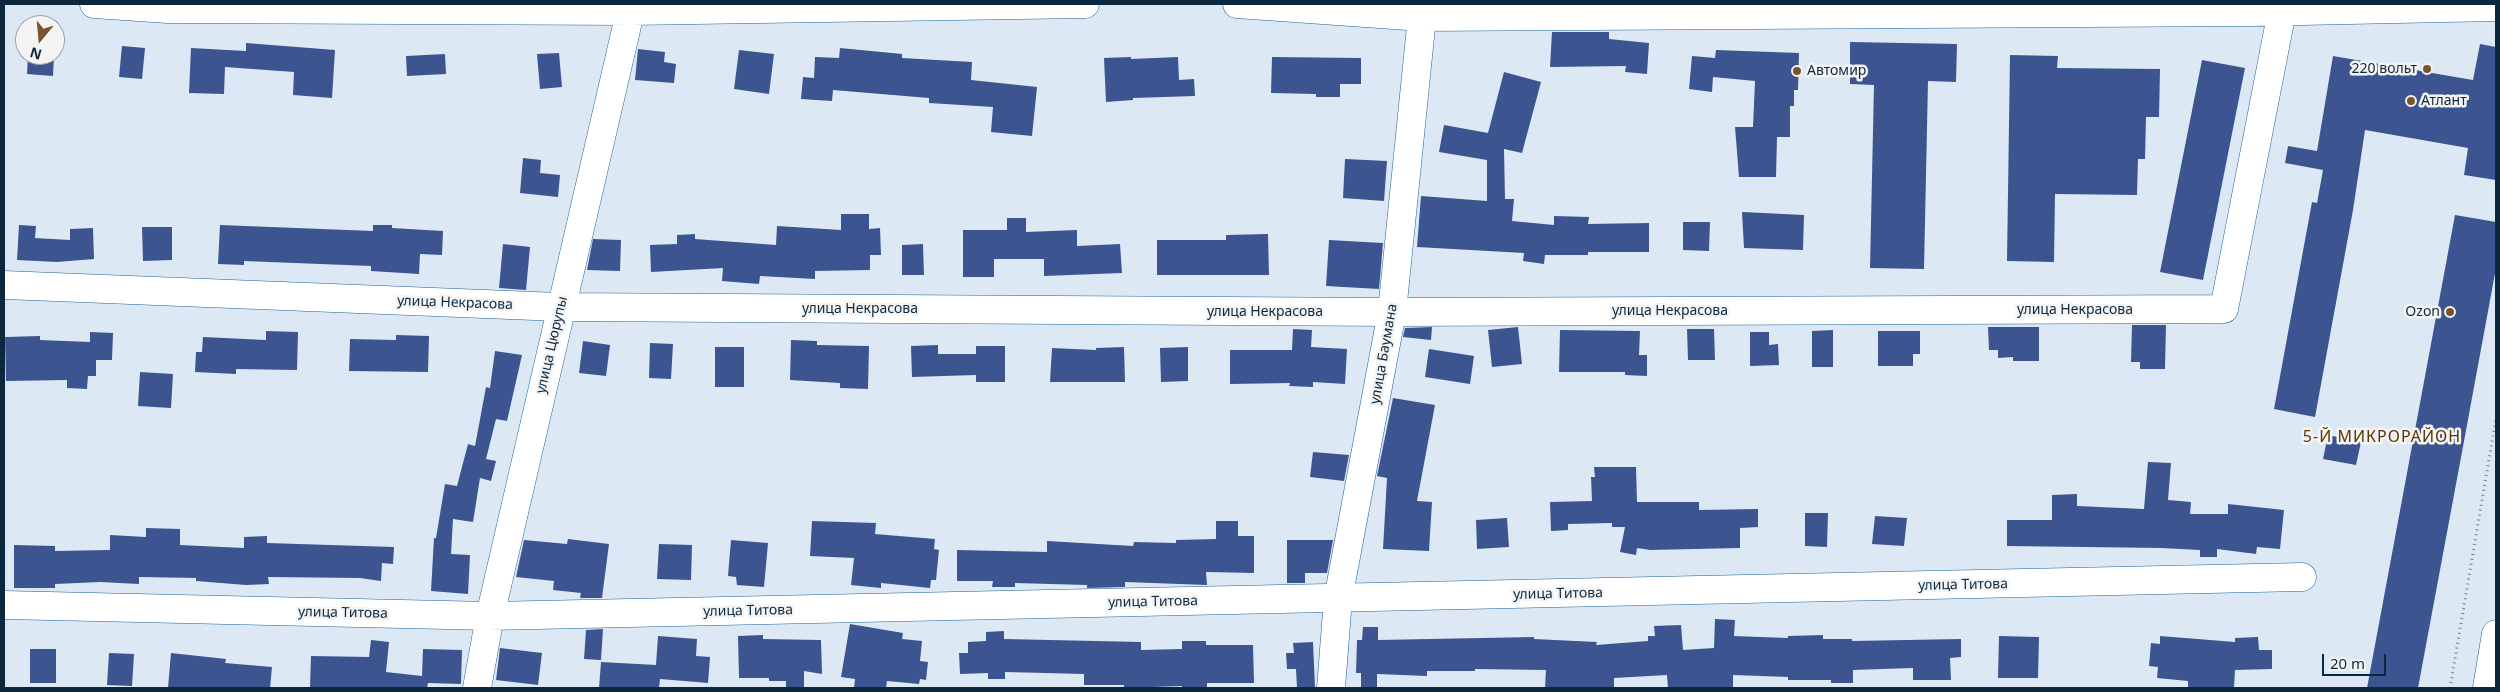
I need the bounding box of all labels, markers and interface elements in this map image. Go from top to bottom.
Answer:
north arrow [15,15,65,65]
text: N [28,43,44,65]
place label: 220 вольт [2352,61,2417,77]
place label: Автомир [1807,63,1866,79]
marker: 220 вольт [2421,63,2433,75]
marker: Автомир [1791,65,1803,77]
place label: Атлант [2421,93,2467,109]
marker: Атлант [2405,95,2417,107]
street label: улица Некрасова [397,293,513,313]
street label: улица Цюрупы [533,295,571,395]
street label: улица Некрасова [802,301,918,317]
street label: улица Некрасова [2017,302,2133,318]
street label: улица Баумана [1367,303,1401,405]
street label: улица Некрасова [1612,303,1728,319]
street label: улица Некрасова [1207,304,1323,320]
place label: Ozon [2405,304,2440,320]
marker: Ozon [2444,306,2456,318]
district label: 5-Й МИКРОРАЙОН [2301,427,2463,447]
street label: улица Титова [1918,576,2008,594]
street label: улица Титова [1513,585,1603,603]
street label: улица Титова [1108,593,1198,611]
street label: улица Титова [703,602,793,620]
street label: улица Титова [298,604,388,622]
scale bar [2325,644,2389,676]
text: 20 m [2330,653,2365,673]

